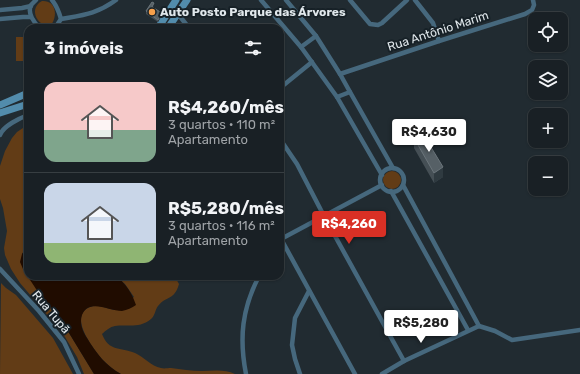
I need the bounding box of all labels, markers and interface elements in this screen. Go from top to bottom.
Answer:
place label: Auto Posto Parque das Árvores [160,5,346,19]
marker: Auto Posto Parque das Árvores [147,7,157,17]
street label: Rua Antônio Marim [386,8,490,54]
map controls [528,12,568,196]
button: locate [528,12,568,52]
icon: filters [242,37,264,59]
text: 3 imóveis [44,38,123,58]
button: layers [528,60,568,100]
text: R$4,260/mês [168,97,284,117]
icon: home [76,98,124,146]
button: + [528,108,568,148]
text: 3 quartos · 110 m² [168,117,275,132]
pin: R$4,630 [392,119,466,153]
text: R$4,630 [401,124,457,139]
text: Apartamento [168,132,248,147]
button: − [528,156,568,196]
text: R$5,280/mês [168,198,284,218]
icon: home [76,199,124,247]
pin: R$4,260 [312,211,386,245]
text: R$4,260 [321,216,377,231]
text: 3 quartos · 116 m² [168,218,275,233]
text: Apartamento [168,233,248,248]
street label: Rua Tupã [29,288,73,336]
pin: R$5,280 [384,310,458,344]
text: R$5,280 [393,315,449,330]

